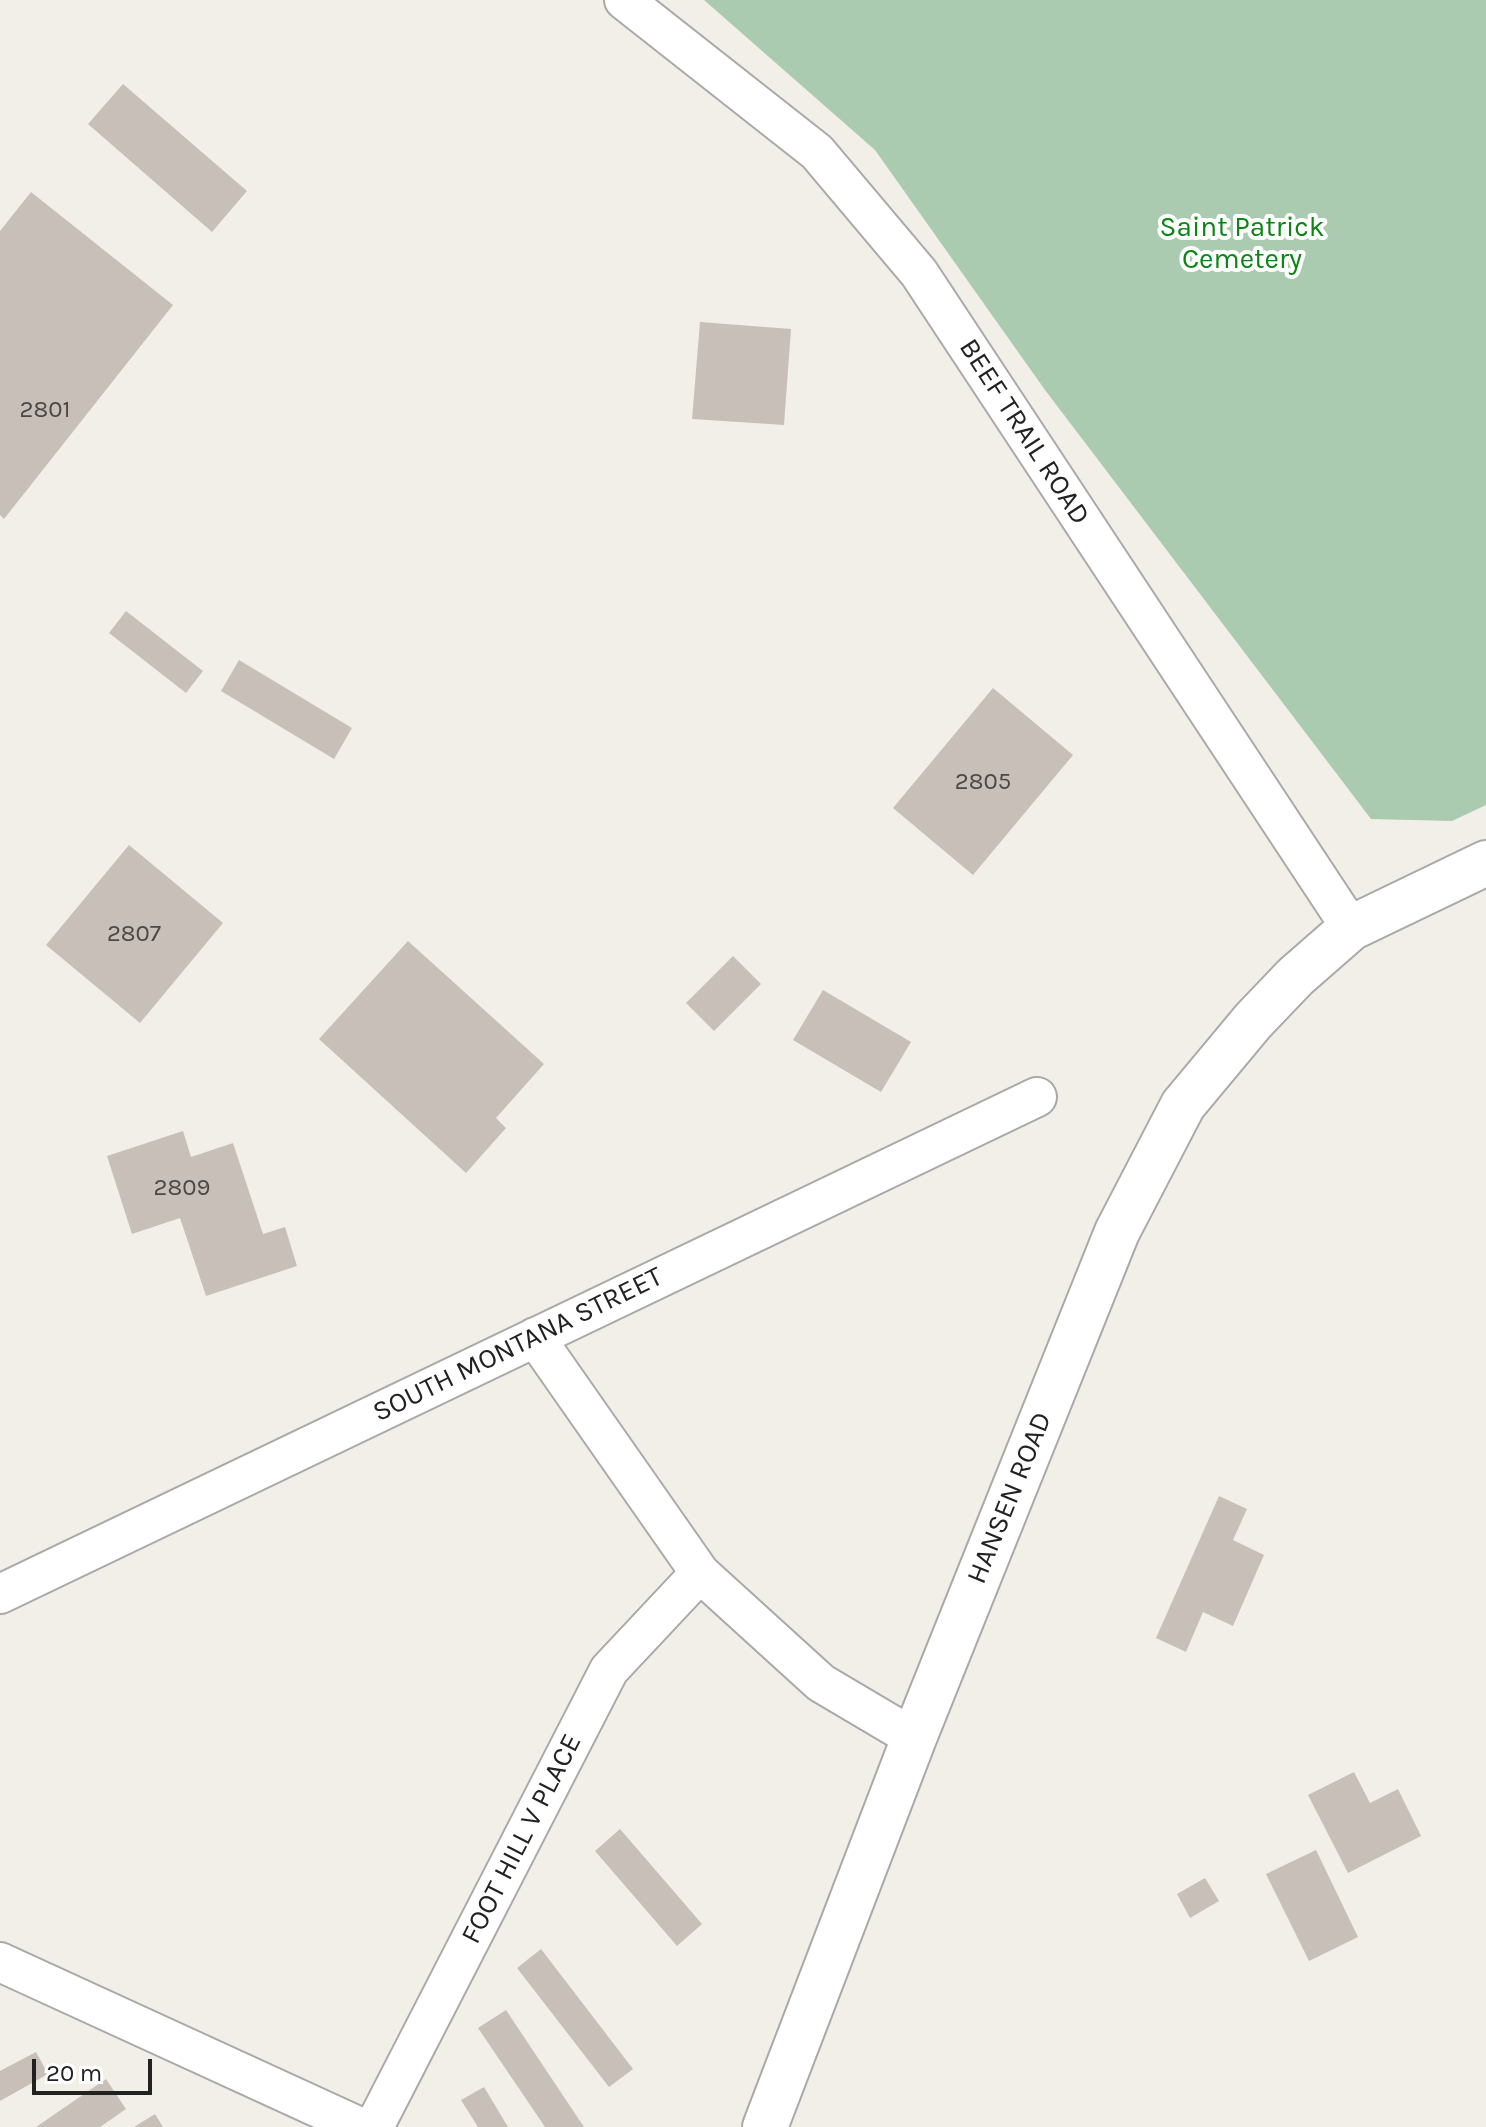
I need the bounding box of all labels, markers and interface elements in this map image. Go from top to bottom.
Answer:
park label: Saint Patrick Cemetery [1160,211,1324,277]
street label: BEEF TRAIL ROAD [951,333,1097,531]
house number: 2801 [20,396,70,424]
house number: 2805 [955,768,1011,796]
house number: 2807 [107,920,161,948]
house number: 2809 [154,1174,210,1202]
street label: SOUTH MONTANA STREET [368,1260,668,1430]
street label: HANSEN ROAD [960,1407,1060,1589]
street label: FOOT HILL V PLACE [455,1729,589,1949]
scale bar [36,2043,156,2093]
text: 20 m [46,2059,102,2087]

